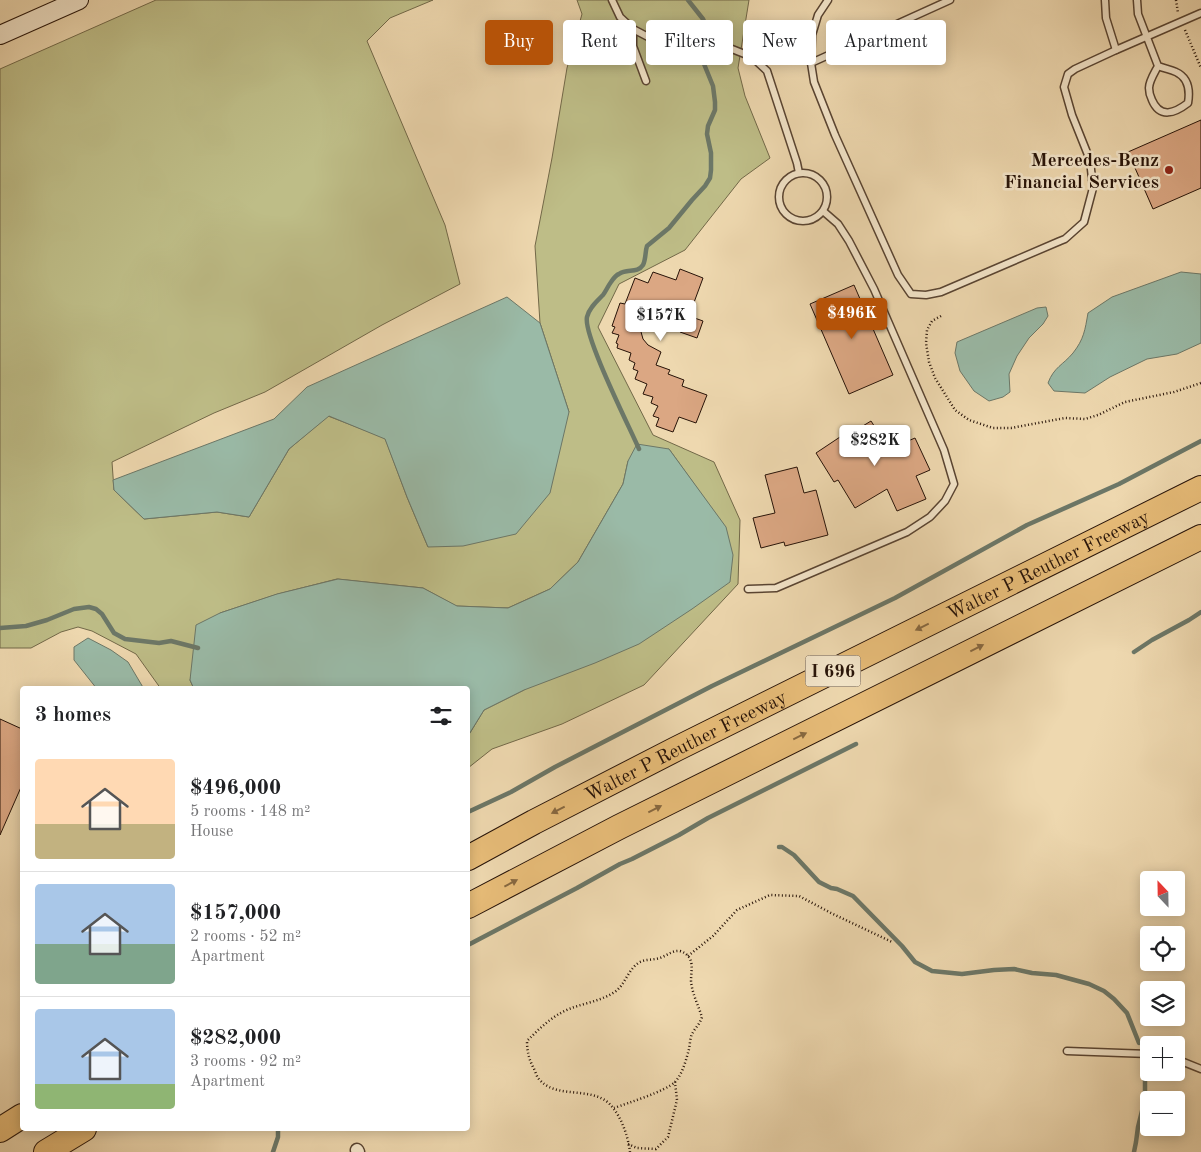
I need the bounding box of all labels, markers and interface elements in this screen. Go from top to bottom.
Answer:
chip: Buy [485,20,553,65]
chip: Rent [563,20,636,65]
chip: Filters [646,20,733,65]
chip: New [743,20,816,65]
chip: Apartment [826,20,946,65]
place label: Mercedes-Benz Financial Services [1004,152,1159,193]
marker: Mercedes-Benz Financial Services [1163,164,1175,176]
pin: $496K [817,298,887,340]
pin: $157K [626,300,696,342]
text: $496K [827,306,877,322]
text: $157K [636,308,686,324]
pin: $282K [840,424,910,467]
text: $282K [850,433,900,449]
street label: Walter P Reuther Freeway [945,508,1153,625]
one-way arrow [915,623,930,631]
one-way arrow [970,644,984,652]
road number: I 696 [806,656,860,686]
street label: Walter P Reuther Freeway [583,689,790,806]
icon: filters [427,702,455,730]
text: 3 homes [35,705,111,726]
one-way arrow [793,732,807,740]
text: $496,000 [190,778,281,799]
icon: home [75,779,135,839]
text: 5 rooms · 148 m² [190,804,310,820]
one-way arrow [648,805,662,813]
one-way arrow [551,806,565,814]
text: House [190,824,233,840]
north arrow [1140,871,1185,916]
map controls [1140,871,1185,1136]
one-way arrow [504,879,517,888]
text: $157,000 [190,903,281,924]
icon: home [75,904,135,964]
button: locate [1140,926,1185,971]
text: 2 rooms · 52 m² [190,929,301,945]
text: Apartment [190,949,265,965]
button: layers [1140,981,1185,1026]
text: $282,000 [190,1028,281,1049]
icon: home [75,1029,135,1089]
button: + [1140,1036,1185,1081]
text: 3 rooms · 92 m² [190,1054,301,1070]
text: Apartment [190,1074,265,1090]
button: − [1140,1091,1185,1136]

